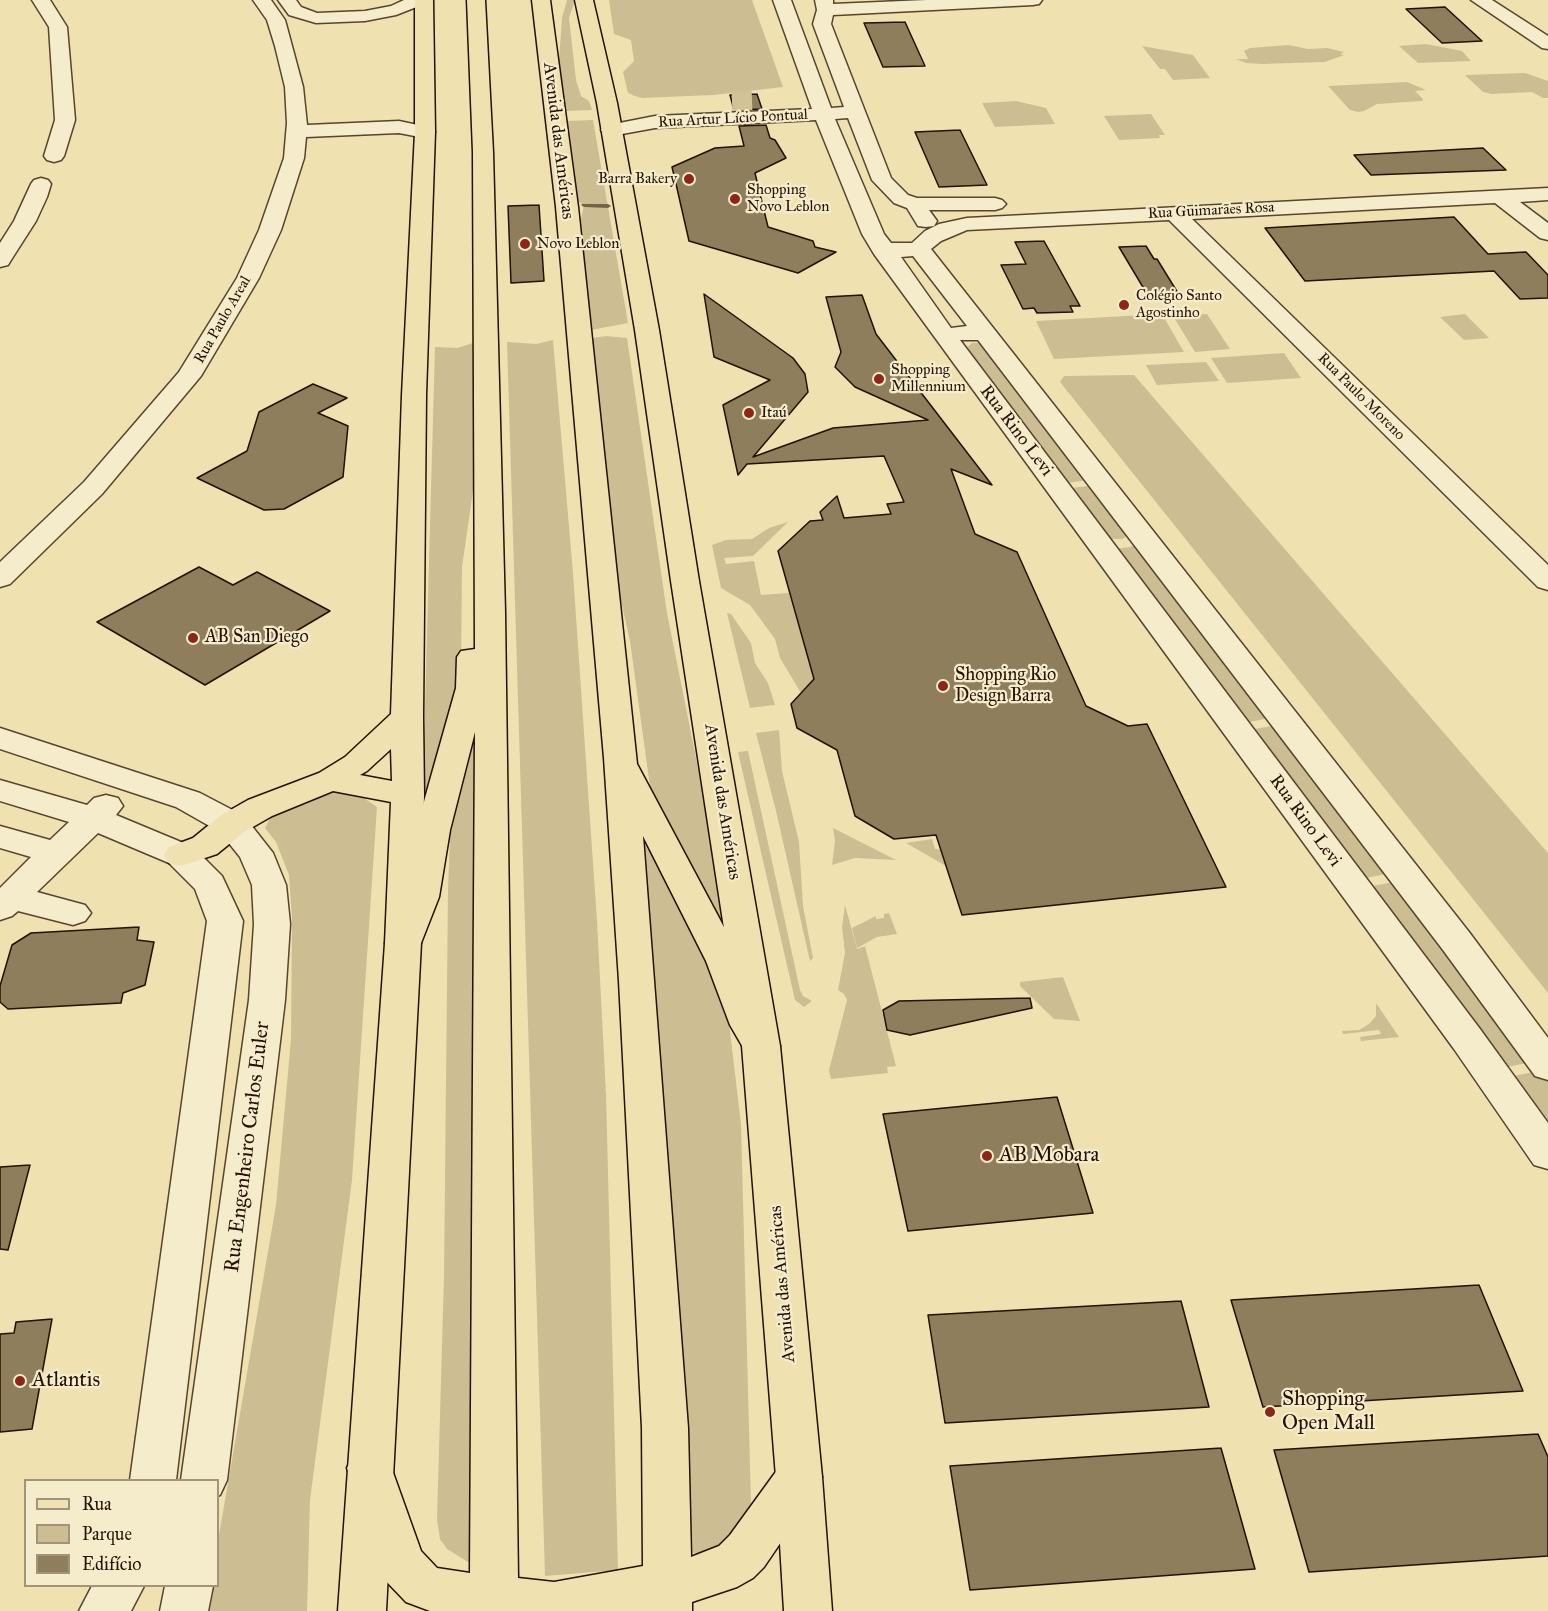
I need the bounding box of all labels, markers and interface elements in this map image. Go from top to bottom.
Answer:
street label: Avenida das Américas [538,61,578,221]
street label: Rua Artur Lício Pontual [658,106,808,132]
place label: Barra Bakery [598,170,677,188]
marker: Barra Bakery [682,172,696,186]
place label: Shopping Novo Leblon [747,181,829,216]
marker: Shopping Novo Leblon [728,192,742,206]
street label: Rua Guimarães Rosa [1147,199,1275,223]
place label: Novo Leblon [537,235,619,253]
marker: Novo Leblon [518,237,532,251]
street label: Rua Paulo Areal [191,273,255,367]
place label: Colégio Santo Agostinho [1136,287,1222,322]
marker: Colégio Santo Agostinho [1117,298,1131,312]
street label: Rua Paulo Moreno [1314,350,1408,444]
place label: Shopping Millennium [891,361,966,396]
marker: Shopping Millennium [872,372,886,386]
street label: Rua Rino Levi [975,381,1057,481]
place label: Itaú [761,404,787,422]
marker: Itaú [742,406,756,420]
place label: AB San Diego [205,627,309,649]
marker: AB San Diego [186,631,200,645]
place label: Shopping Rio Design Barra [955,665,1056,708]
marker: Shopping Rio Design Barra [936,679,950,693]
street label: Avenida das Américas [699,722,745,882]
street label: Rua Rino Levi [1264,771,1346,871]
street label: Rua Engenheiro Carlos Euler [220,1020,276,1274]
place label: AB Mobara [999,1143,1099,1169]
marker: AB Mobara [980,1149,994,1163]
street label: Avenida das Américas [765,1205,801,1363]
place label: Atlantis [32,1368,100,1394]
marker: Atlantis [13,1374,27,1388]
place label: Shopping Open Mall [1282,1387,1375,1437]
marker: Shopping Open Mall [1263,1405,1277,1419]
legend [24,1479,219,1587]
text: Rua [82,1493,112,1515]
text: Parque [82,1523,132,1545]
text: Edifício [82,1553,141,1575]

